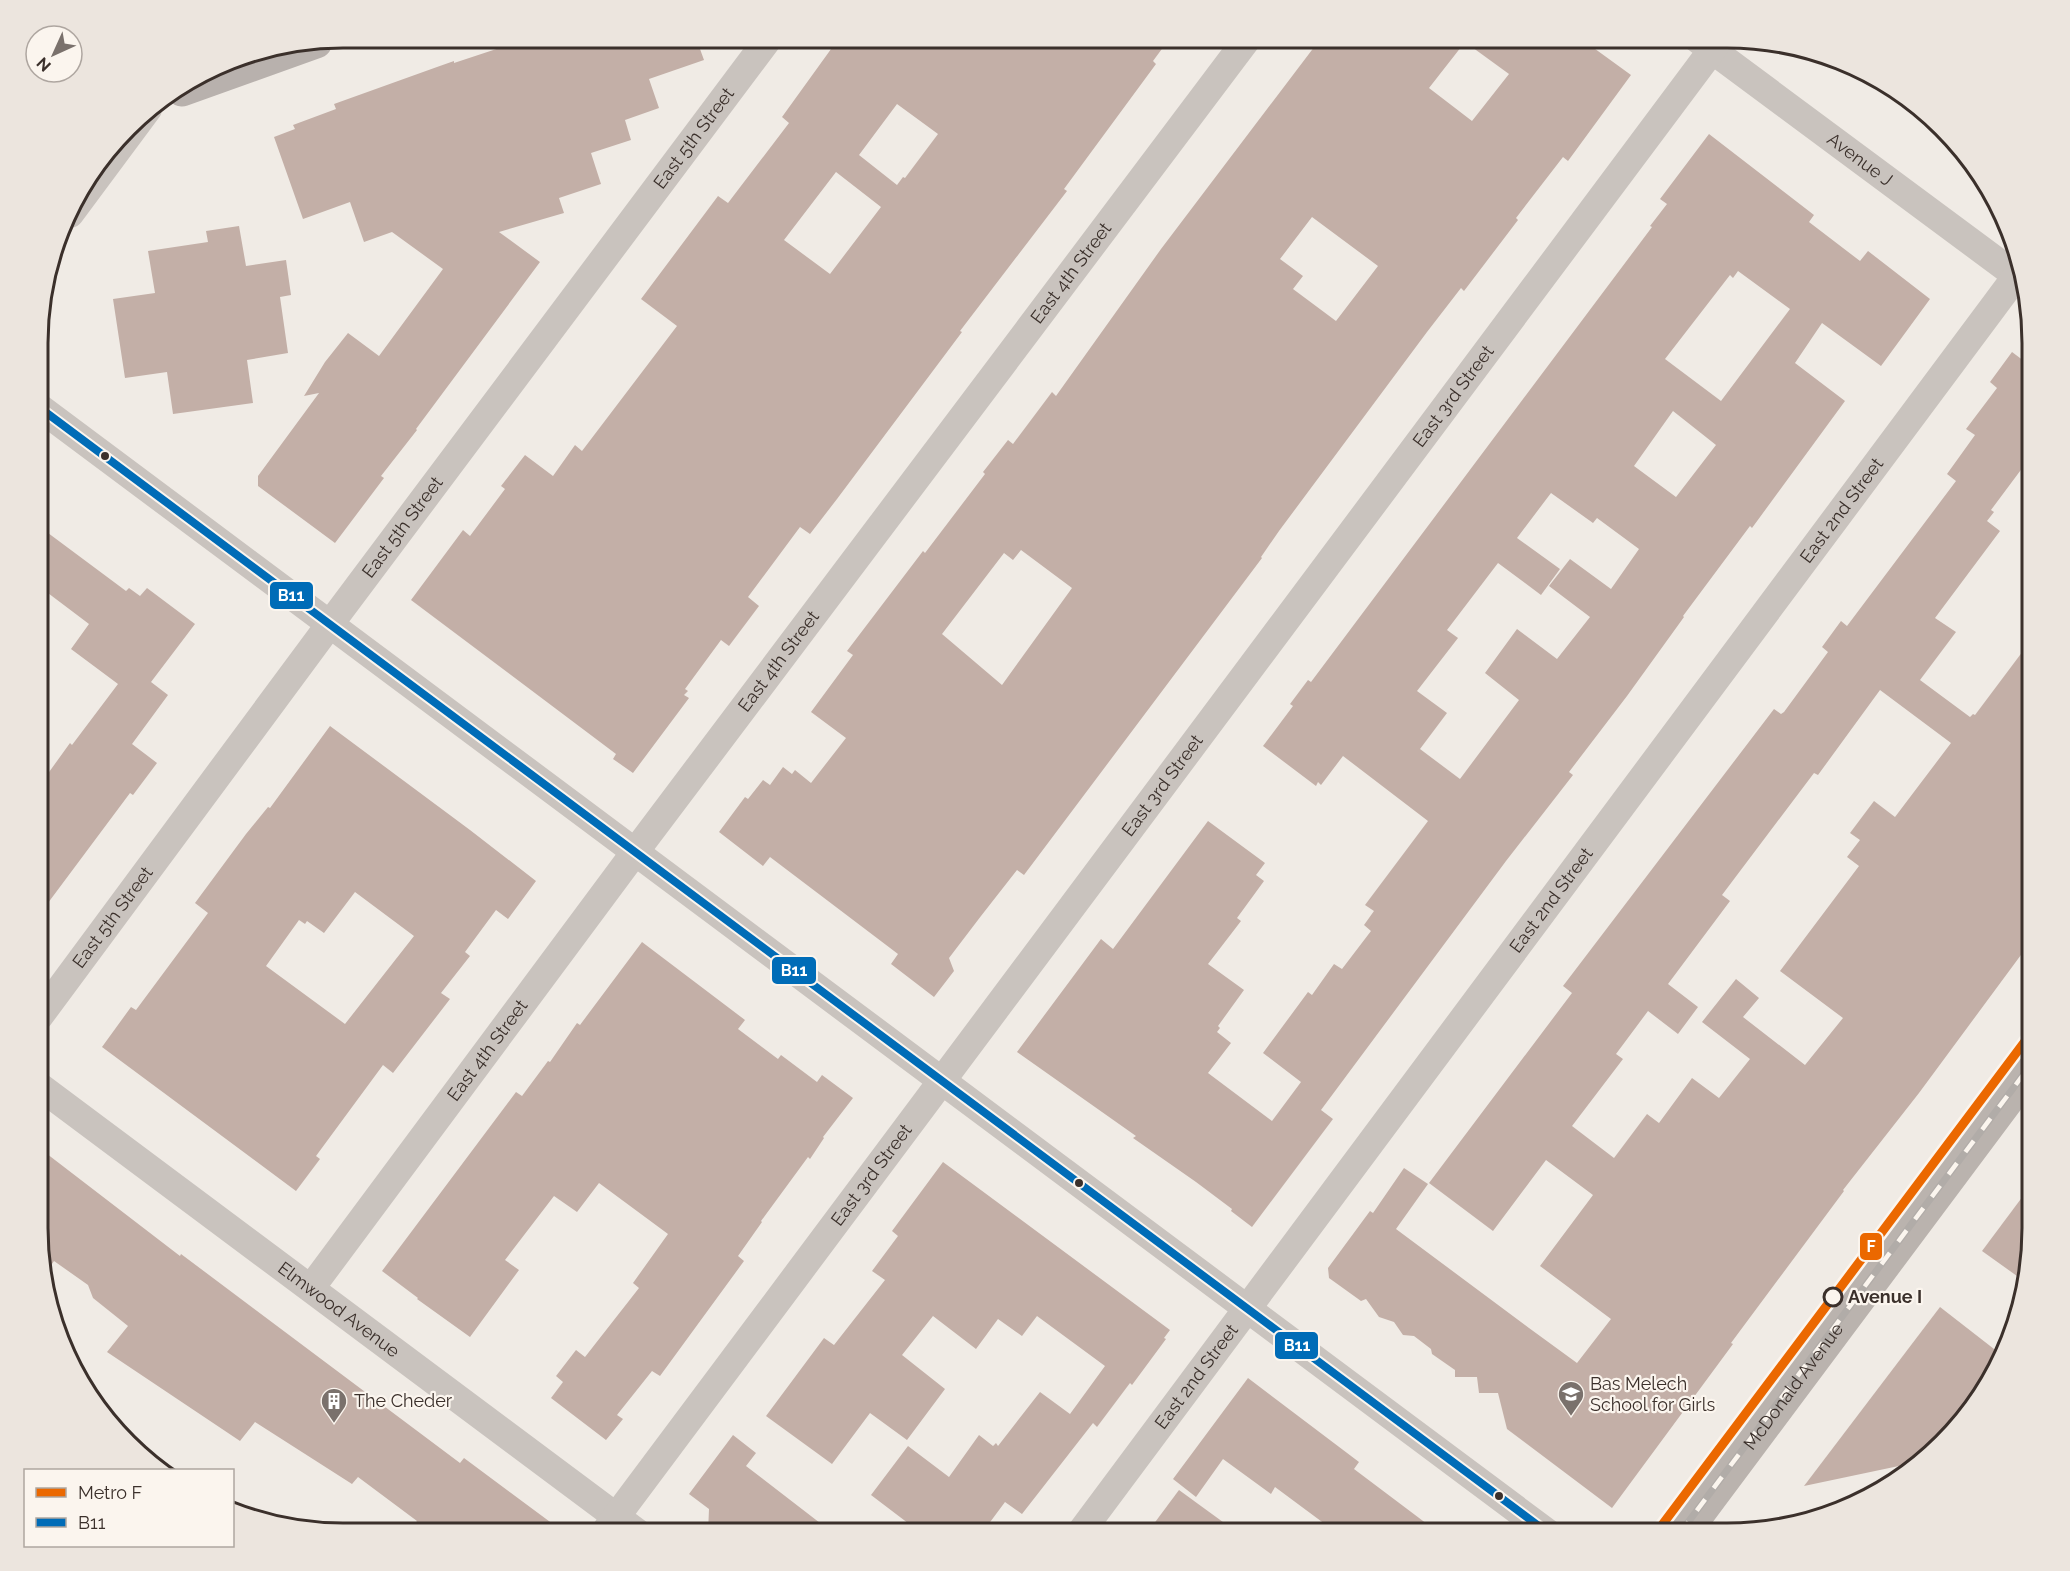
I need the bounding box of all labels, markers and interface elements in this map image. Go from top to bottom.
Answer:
north arrow [24,24,84,84]
text: N [33,53,55,75]
street label: East 5th Street [649,83,738,193]
street label: Avenue J [1823,128,1897,190]
street label: East 4th Street [1026,218,1115,327]
street label: East 3rd Street [1408,341,1498,451]
unlabelled marker [99,450,111,462]
street label: East 2nd Street [1795,454,1887,567]
street label: East 5th Street [357,472,447,582]
line badge: B11 [269,581,314,610]
text: B11 [278,586,304,605]
street label: East 4th Street [733,606,823,716]
street label: East 3rd Street [1117,730,1207,840]
street label: East 2nd Street [1505,843,1597,957]
street label: East 5th Street [68,862,157,972]
line badge: B11 [771,956,817,985]
text: B11 [781,961,807,980]
street label: East 4th Street [443,995,532,1105]
street label: East 3rd Street [826,1120,916,1230]
unlabelled marker [1073,1177,1085,1189]
line badge: F [1859,1232,1883,1261]
text: F [1866,1237,1876,1256]
street label: Elmwood Avenue [274,1257,404,1362]
place label: Avenue I [1848,1286,1922,1307]
marker: Avenue I [1823,1287,1843,1307]
street label: McDonald Avenue [1739,1318,1847,1454]
street label: East 2nd Street [1150,1320,1242,1433]
line badge: B11 [1274,1331,1319,1360]
text: B11 [1284,1336,1310,1355]
place label: Bas Melech School for Girls [1590,1373,1716,1415]
school or university icon: Bas Melech School for Girls [1556,1379,1586,1417]
building icon: The Cheder [319,1386,349,1424]
place label: The Cheder [354,1390,453,1411]
legend [24,1469,234,1547]
text: Metro F [78,1482,142,1503]
unlabelled marker [1493,1490,1505,1502]
text: B11 [78,1512,106,1533]

